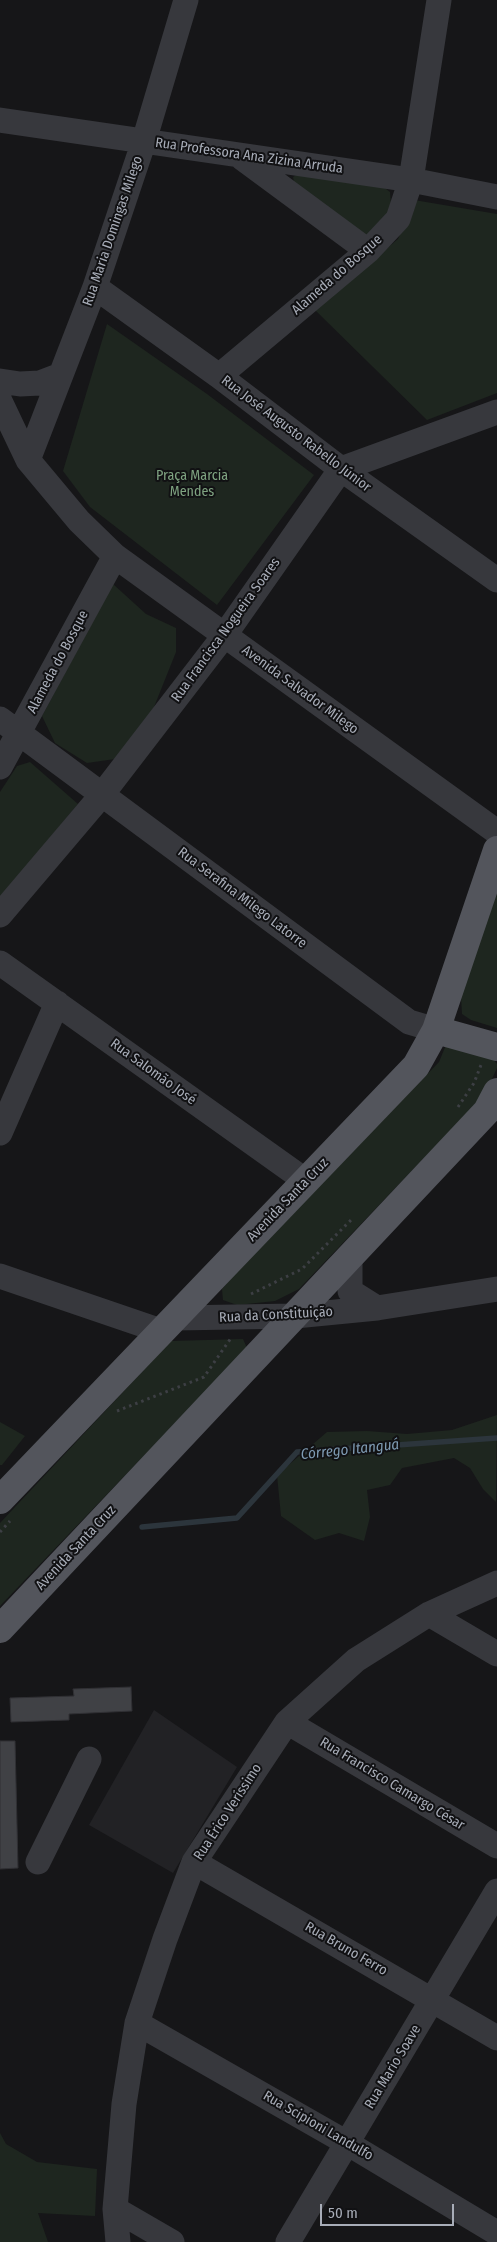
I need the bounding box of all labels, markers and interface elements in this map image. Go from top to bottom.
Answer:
street label: Rua Professora Ana Zizina Arruda [154,135,344,177]
street label: Rua Maria Domingas Milego [79,154,147,308]
street label: Alameda do Bosque [288,231,386,319]
street label: Rua José Augusto Rabello Júnior [218,372,374,496]
park label: Praça Marcia Mendes [156,468,228,501]
street label: Rua Francisca Nogueira Soares [168,555,284,705]
street label: Alameda do Bosque [24,608,92,716]
street label: Avenida Salvador Milego [238,642,362,738]
street label: Rua Serafina Milego Latorre [174,844,310,952]
street label: Rua Salomão José [107,1035,199,1109]
street label: Avenida Santa Cruz [244,1155,332,1245]
street label: Rua da Constituição [219,1304,333,1326]
water label: Córrego Itanguá [300,1436,400,1464]
street label: Avenida Santa Cruz [33,1502,119,1594]
street label: Rua Francisco Camargo César [317,1734,467,1834]
street label: Rua Érico Veríssimo [190,1761,266,1863]
street label: Rua Bruno Ferro [302,1919,390,1979]
street label: Rua Mario Soave [361,2022,425,2112]
street label: Rua Scipioni Landulfo [260,2088,376,2164]
scale bar [322,2194,456,2226]
text: 50 m [328,2204,358,2222]

